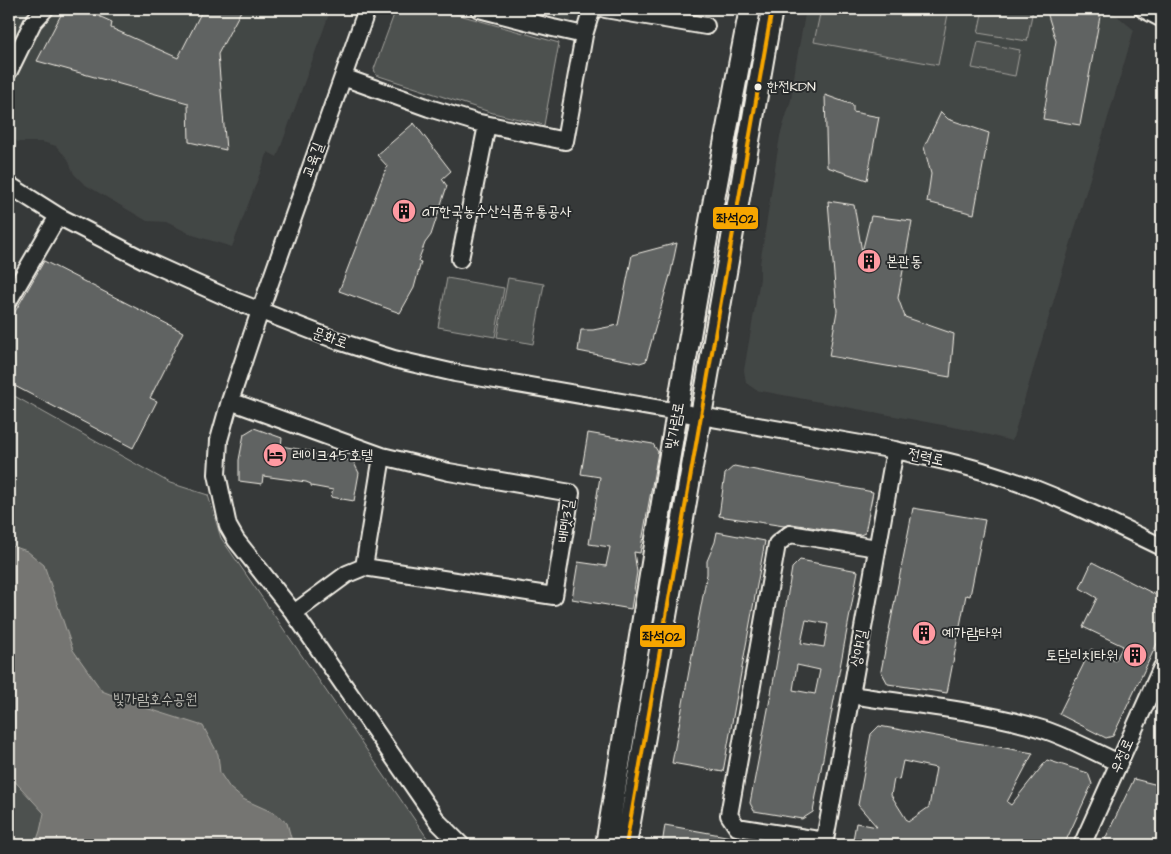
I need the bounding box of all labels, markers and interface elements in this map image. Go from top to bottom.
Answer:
place label: 한전KDN [767,77,816,97]
marker: 한전KDN [753,82,763,92]
street label: 교육길 [297,139,329,181]
building icon: aT한국농수산식품유통공사 [391,198,417,224]
place label: aT한국농수산식품유통공사 [422,201,572,222]
line badge: 좌석02 [712,206,759,230]
text: 좌석02 [716,209,757,229]
building icon: 본관동 [856,248,882,274]
place label: 본관동 [886,251,922,272]
street label: 문화로 [309,322,351,354]
street label: 빛가람로 [660,400,690,452]
hotel icon: 레이크45호텔 [262,442,288,468]
street label: 전력로 [906,443,946,471]
place label: 레이크45호텔 [292,445,373,466]
street label: 배멧3길 [553,498,579,544]
building icon: 예가람타워 [911,620,937,646]
place label: 예가람타워 [942,623,1002,644]
line badge: 좌석02 [639,624,686,648]
text: 좌석02 [642,627,683,647]
street label: 상야1길 [845,627,873,669]
building icon: 토담리치타워 [1122,642,1148,668]
place label: 토담리치타워 [1046,645,1118,666]
park label: 빛가람호수공원 [113,689,197,710]
street label: 우정로 [1105,735,1139,777]

